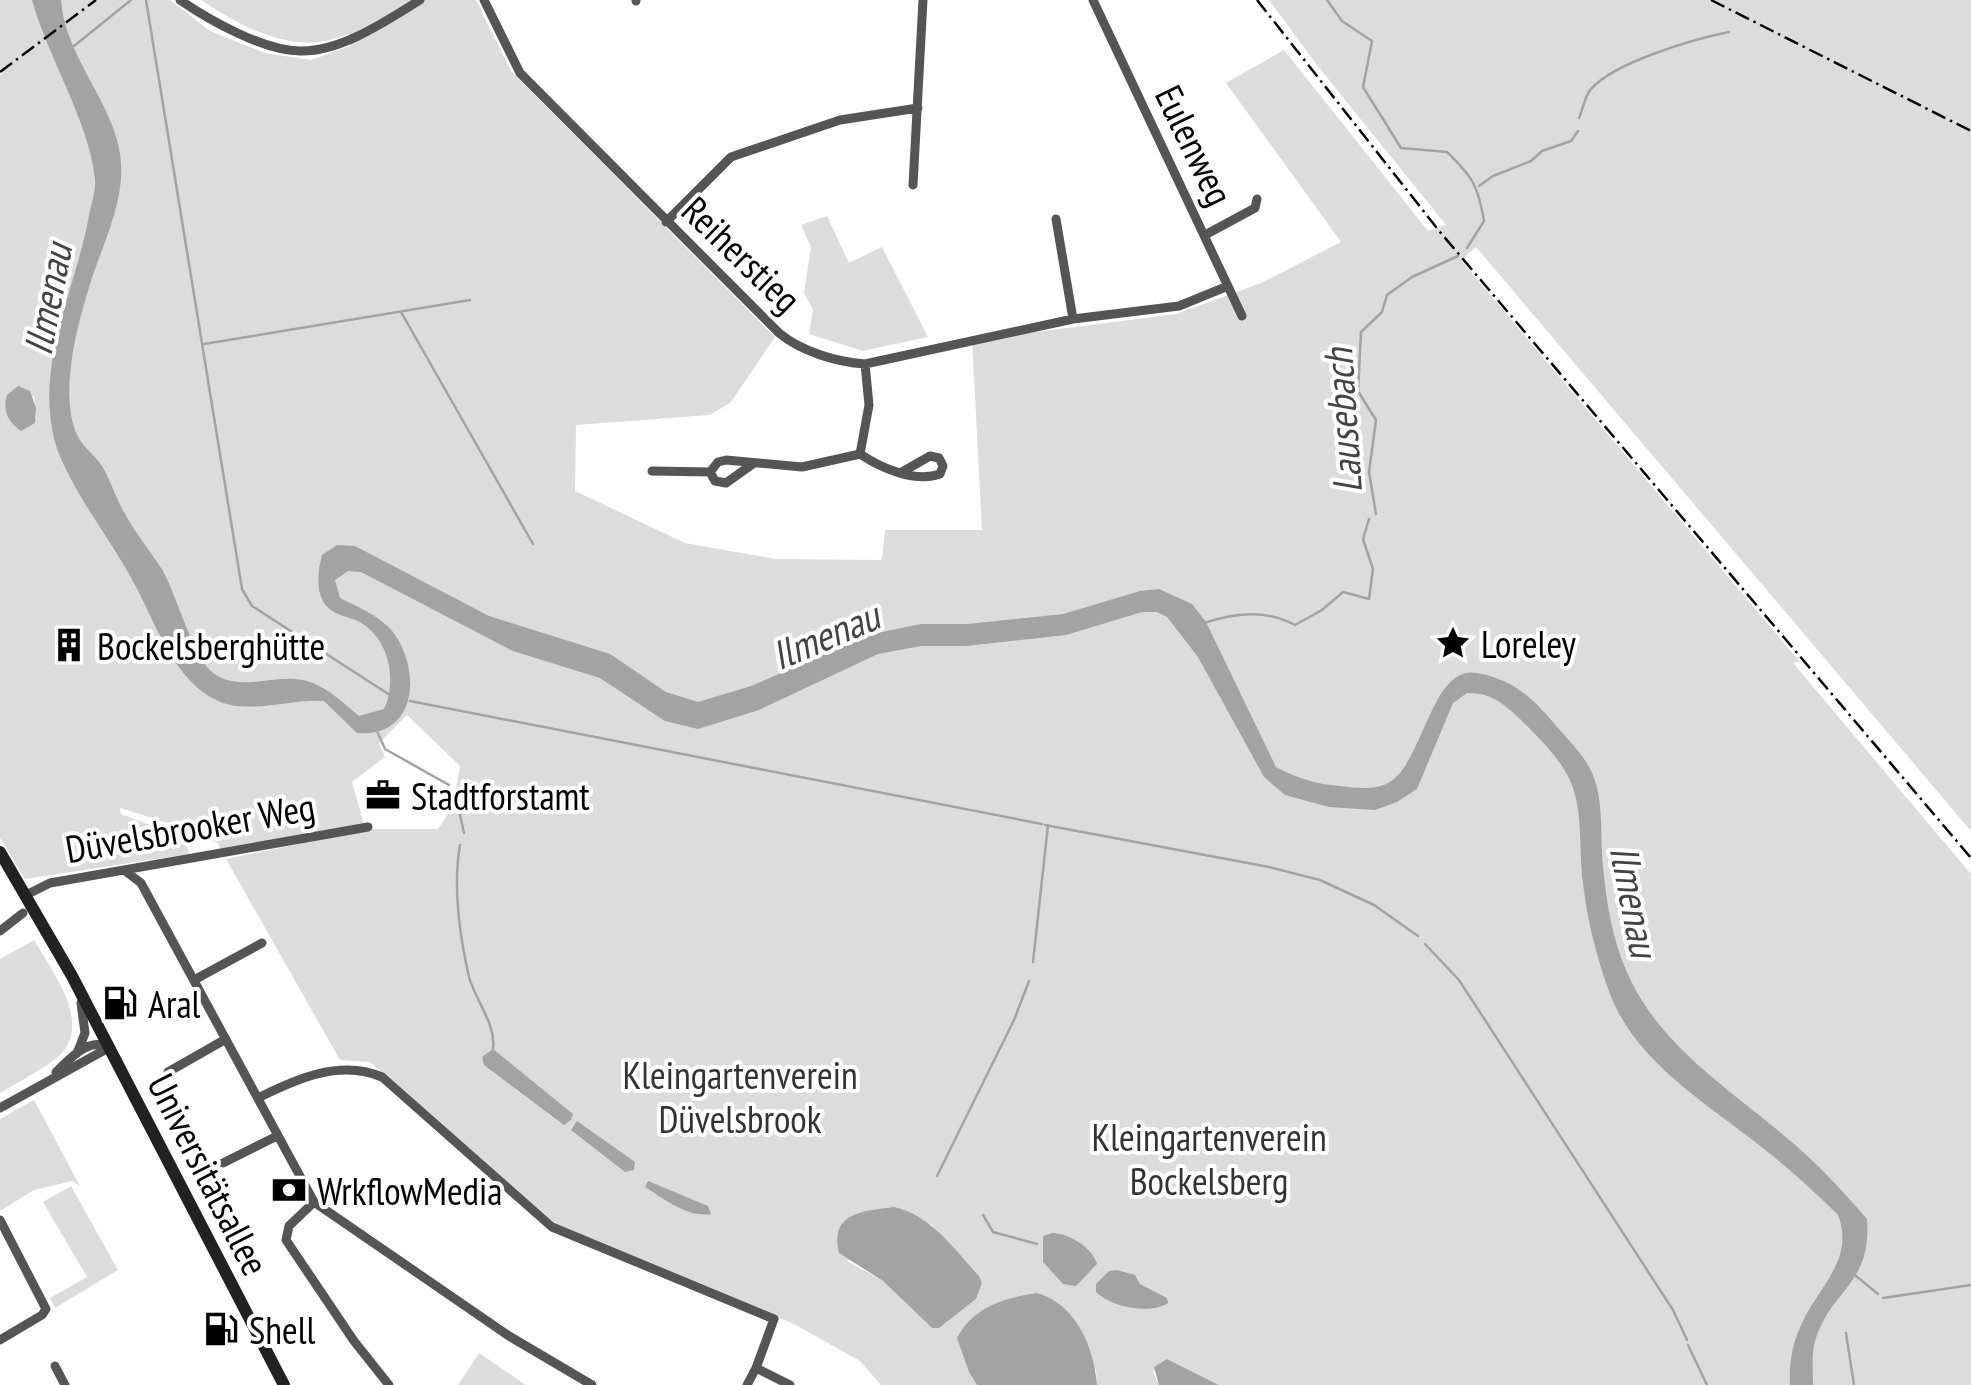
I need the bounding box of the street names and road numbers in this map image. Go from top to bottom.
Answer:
street label: Eulenweg [1145,77,1245,213]
street label: Reiherstieg [672,185,812,323]
street label: Düvelsbrooker Weg [62,781,318,873]
street label: Universitätsallee [137,1065,281,1283]

